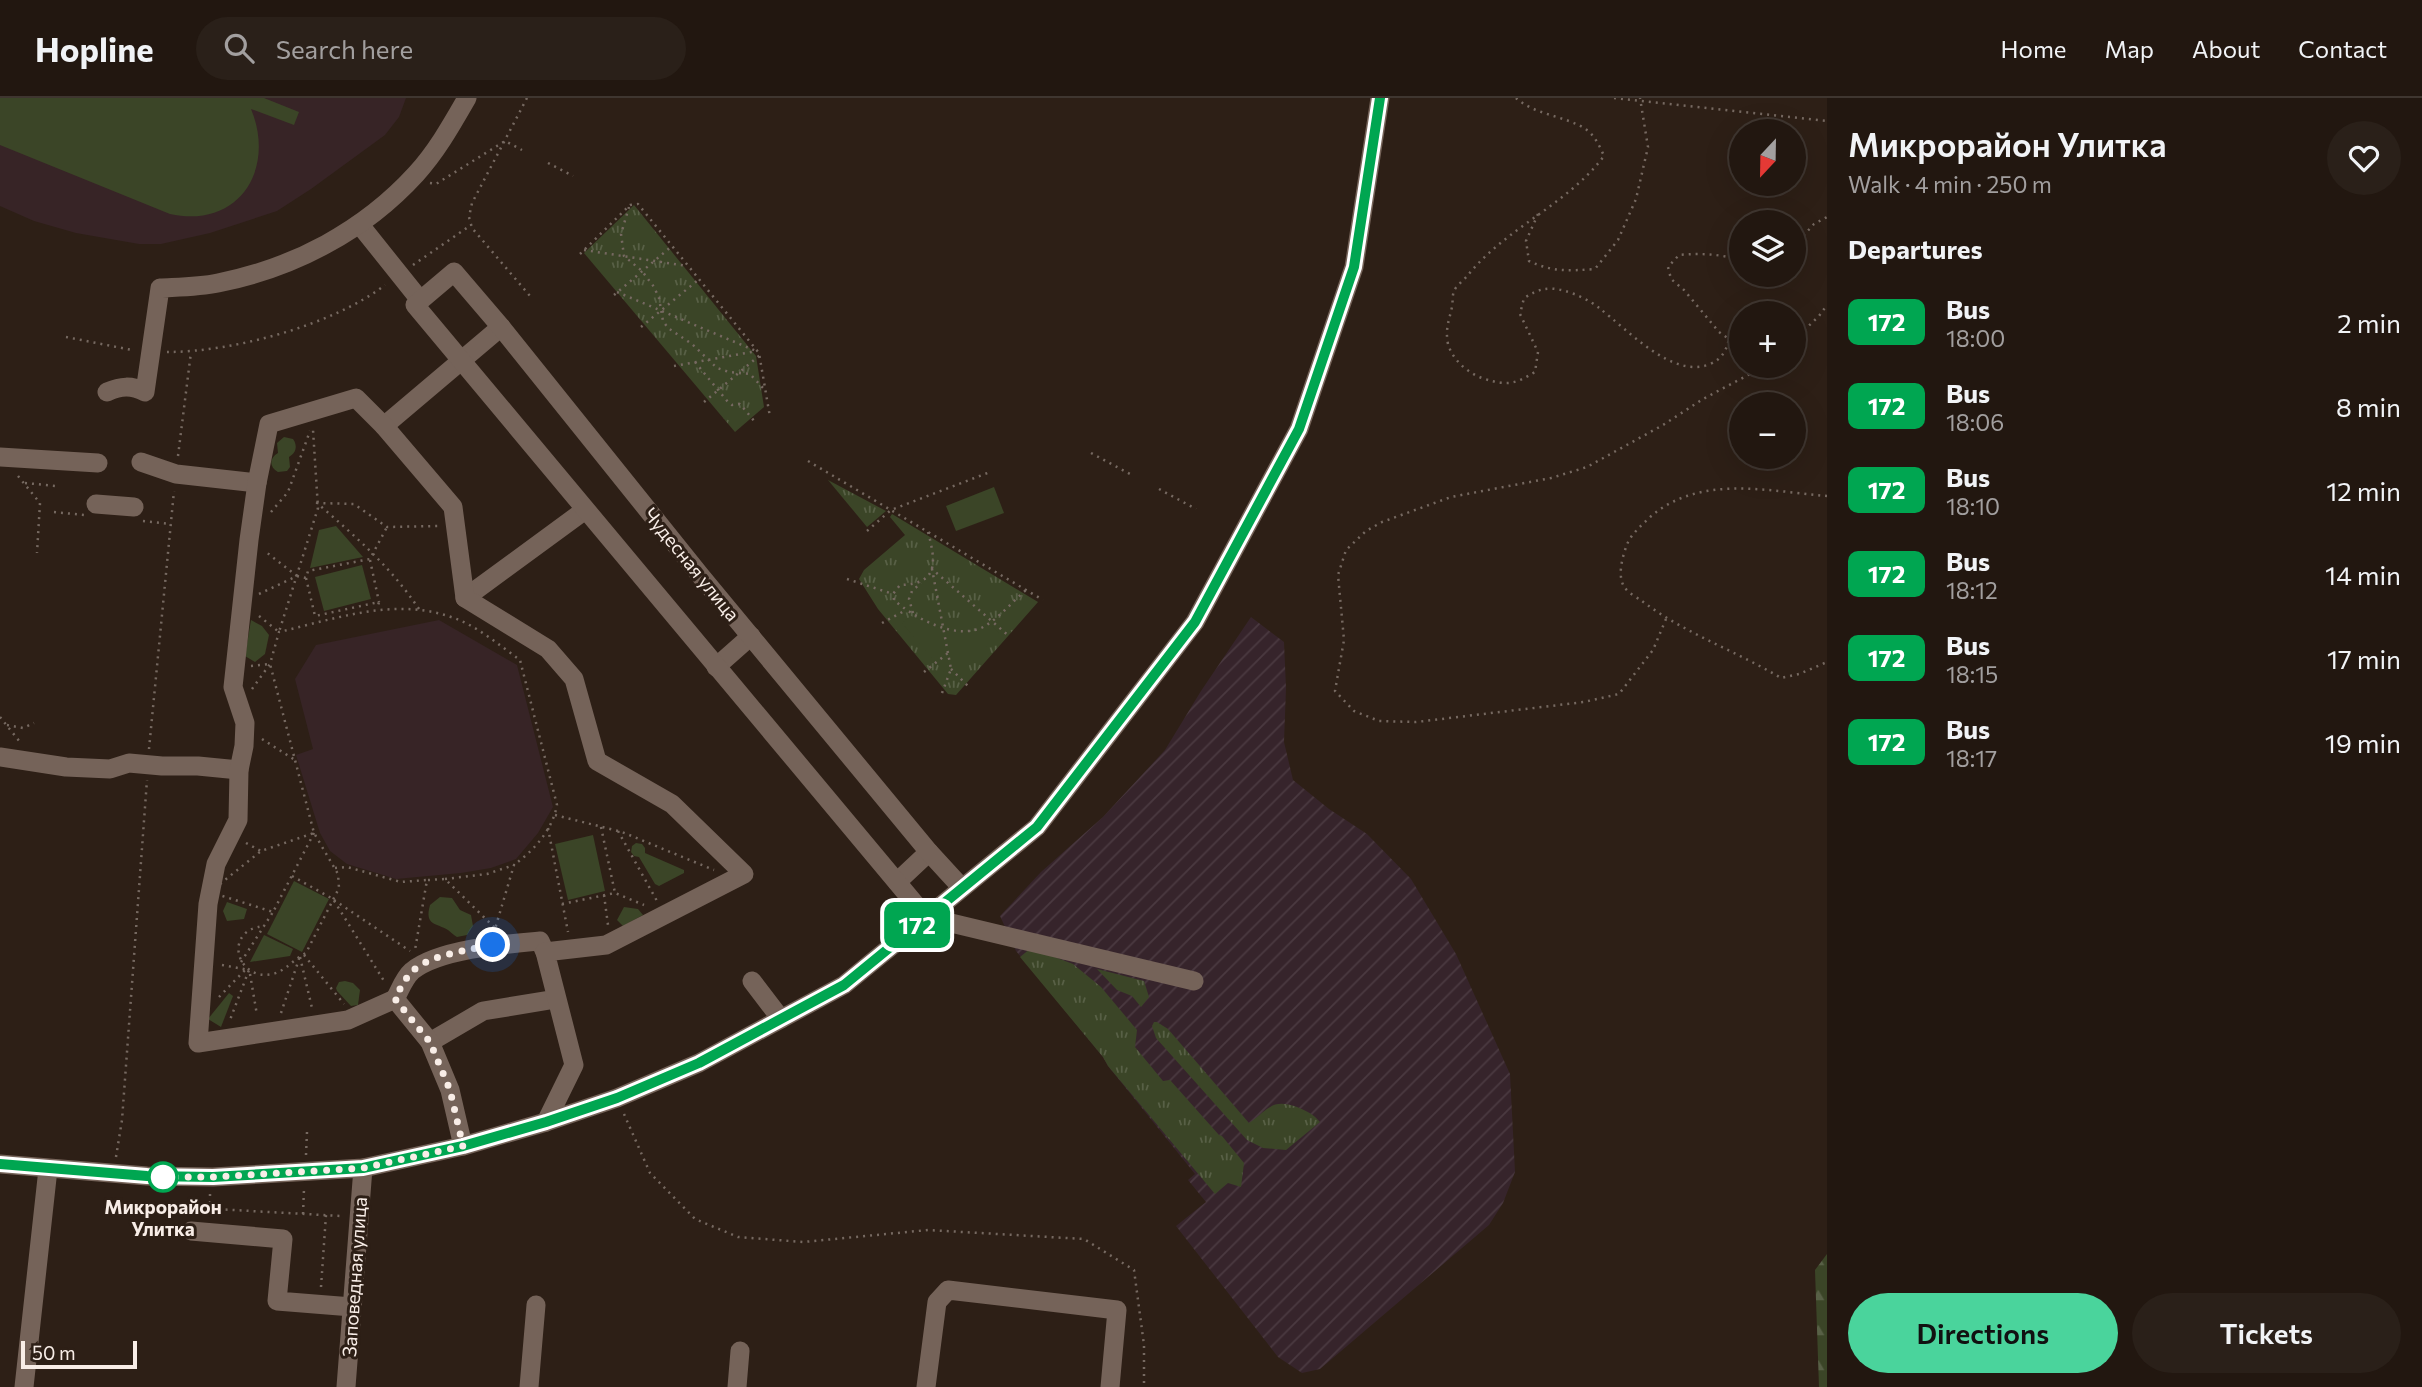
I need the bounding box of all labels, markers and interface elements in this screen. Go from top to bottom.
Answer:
search box [196,17,686,80]
text: Hopline [35,28,154,69]
icon: search [220,29,258,67]
text: Search here [276,33,413,64]
text: Home [2001,34,2067,63]
text: Map [2105,34,2154,63]
text: About [2192,34,2260,63]
text: Contact [2298,34,2387,63]
north arrow [1729,119,1806,196]
map controls [1729,119,1806,469]
button: heart [2327,121,2401,195]
text: Микрорайон Улитка [1848,123,2166,164]
text: Walk · 4 min · 250 m [1848,170,2052,198]
button: layers [1729,210,1806,287]
text: Departures [1848,233,1983,264]
text: Bus [1946,293,1990,324]
button: + [1729,301,1806,378]
text: 172 [1868,307,1905,336]
text: 2 min [2337,307,2401,338]
text: 18:00 [1946,324,2005,352]
text: Bus [1946,377,1990,408]
text: 172 [1868,391,1905,420]
text: 8 min [2336,391,2401,422]
button: − [1729,392,1806,469]
text: 18:06 [1946,408,2004,436]
text: Bus [1946,461,1990,492]
text: 172 [1868,475,1905,504]
text: 12 min [2326,475,2401,506]
text: 18:10 [1946,492,2000,520]
street label: Чудесная улица [639,503,745,625]
text: Bus [1946,545,1990,576]
text: 172 [1868,559,1905,588]
text: 14 min [2325,559,2401,590]
text: 18:12 [1946,576,1998,604]
text: Bus [1946,629,1990,660]
text: 172 [1868,643,1905,672]
text: 17 min [2327,643,2401,674]
text: 18:15 [1946,660,1998,688]
text: Bus [1946,713,1990,744]
text: 172 [1868,727,1905,756]
text: 19 min [2325,727,2401,758]
text: 18:17 [1946,744,1997,772]
line badge: 172 [877,902,957,948]
text: 172 [898,910,936,939]
your location [475,927,510,962]
marker: Микрорайон Улитка [148,1162,178,1192]
place label: Микрорайон Улитка [104,1195,222,1240]
street label: Заповедная улица [337,1196,371,1358]
button: Directions [1848,1293,2118,1373]
button: Tickets [2132,1293,2401,1373]
scale bar [21,1338,136,1370]
text: 50 m [32,1341,76,1364]

